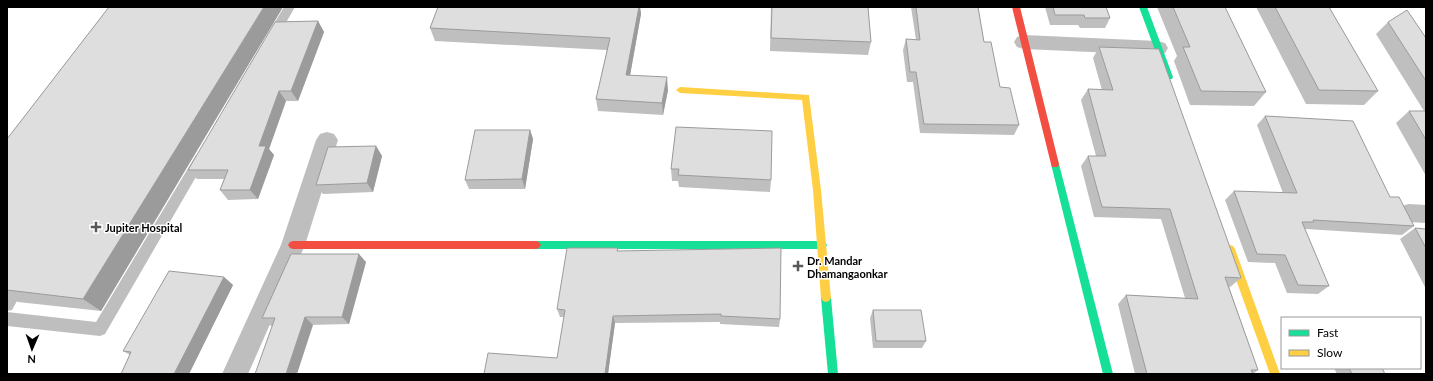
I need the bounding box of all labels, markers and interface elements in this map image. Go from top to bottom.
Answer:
marker: Jupiter Hospital [90,221,102,233]
place label: Jupiter Hospital [105,221,182,234]
place label: Dr. Mandar Dhamangaonkar [807,254,888,280]
marker: Dr. Mandar Dhamangaonkar [792,260,804,272]
legend [1281,317,1421,369]
text: Fast [1317,325,1339,340]
north arrow [12,329,52,369]
text: Slow [1317,345,1343,360]
text: N [27,353,36,366]

